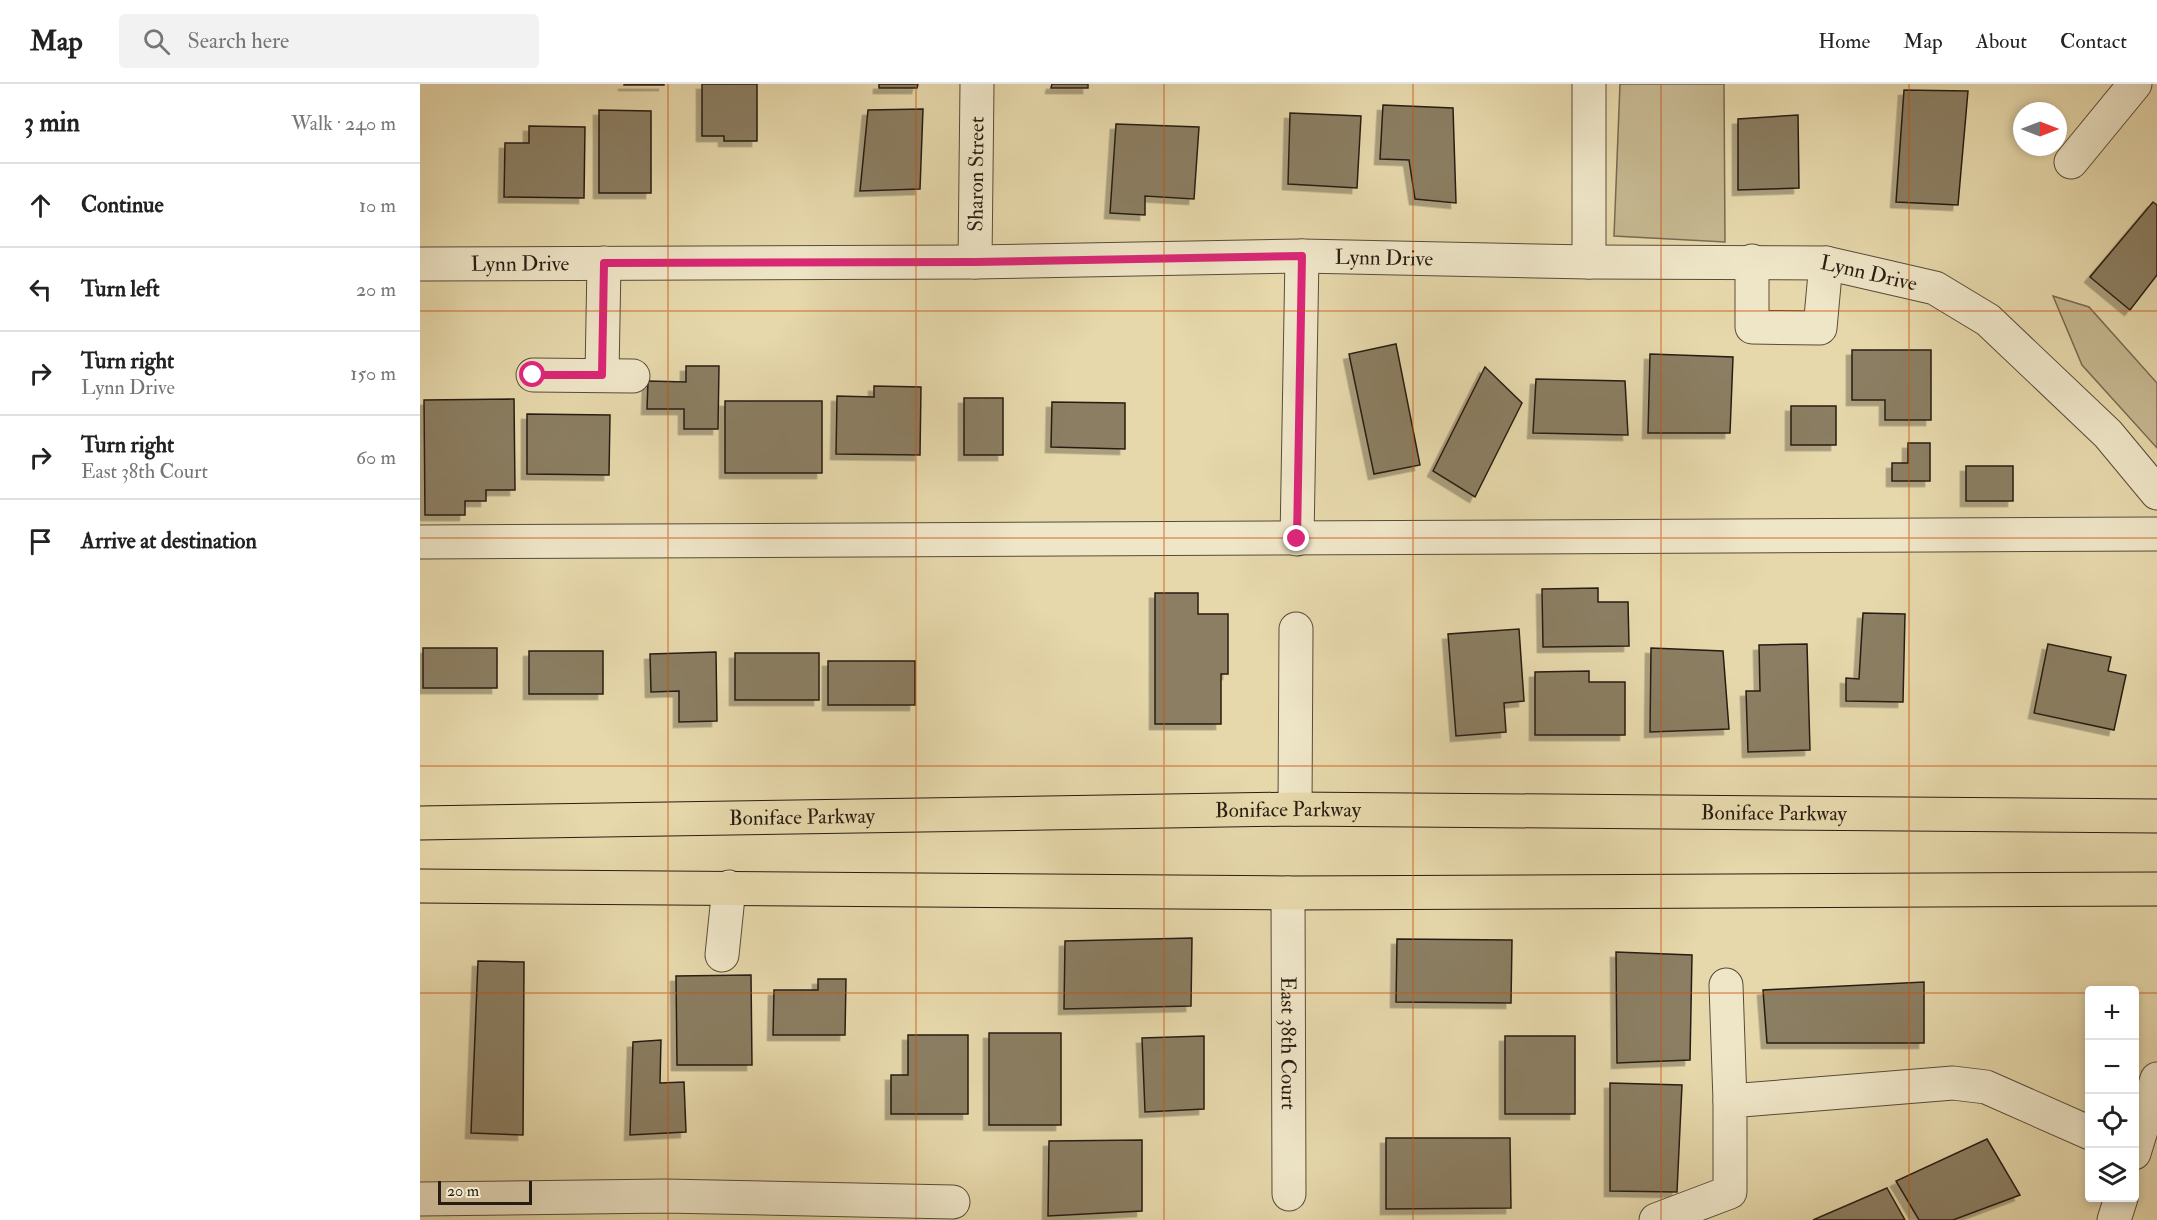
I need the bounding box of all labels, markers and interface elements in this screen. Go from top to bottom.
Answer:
search box [119,14,539,68]
text: Map [30,24,83,59]
icon: search [140,25,173,58]
text: Search here [188,27,289,55]
text: Home [1818,28,1870,55]
text: Map [1903,28,1943,55]
text: About [1976,28,2027,55]
text: Contact [2060,28,2127,55]
north arrow [2013,102,2067,156]
text: 3 min [24,107,80,139]
text: Walk · 240 m [291,111,396,136]
street label: Sharon Street [962,116,991,232]
icon: ahead [24,189,57,222]
text: Continue [81,191,164,219]
text: 10 m [359,193,396,218]
street label: Lynn Drive [1334,244,1434,273]
street label: Lynn Drive [1818,249,1920,298]
street label: Lynn Drive [471,250,570,278]
icon: left [24,273,57,306]
text: Turn left [81,275,160,303]
text: 20 m [356,277,396,302]
text: Turn right [81,347,174,375]
icon: right [24,357,57,390]
text: 150 m [350,361,396,386]
route start [519,361,545,387]
text: Lynn Drive [81,375,175,400]
text: Turn right [81,431,174,459]
icon: right [24,441,57,474]
text: 60 m [356,445,396,470]
text: East 38th Court [81,459,208,484]
icon: arrive [24,525,57,558]
route end [1283,525,1309,551]
text: Arrive at destination [81,527,257,555]
street label: Boniface Parkway [1215,796,1362,824]
street label: Boniface Parkway [1701,799,1848,827]
street label: Boniface Parkway [729,803,876,832]
street label: East 38th Court [1274,976,1302,1110]
map controls [2085,986,2139,1202]
button: + [2085,986,2139,1040]
button: − [2085,1040,2139,1094]
button: locate [2085,1094,2139,1148]
button: layers [2085,1148,2139,1202]
scale bar [438,1178,532,1206]
text: 20 m [447,1181,479,1201]

